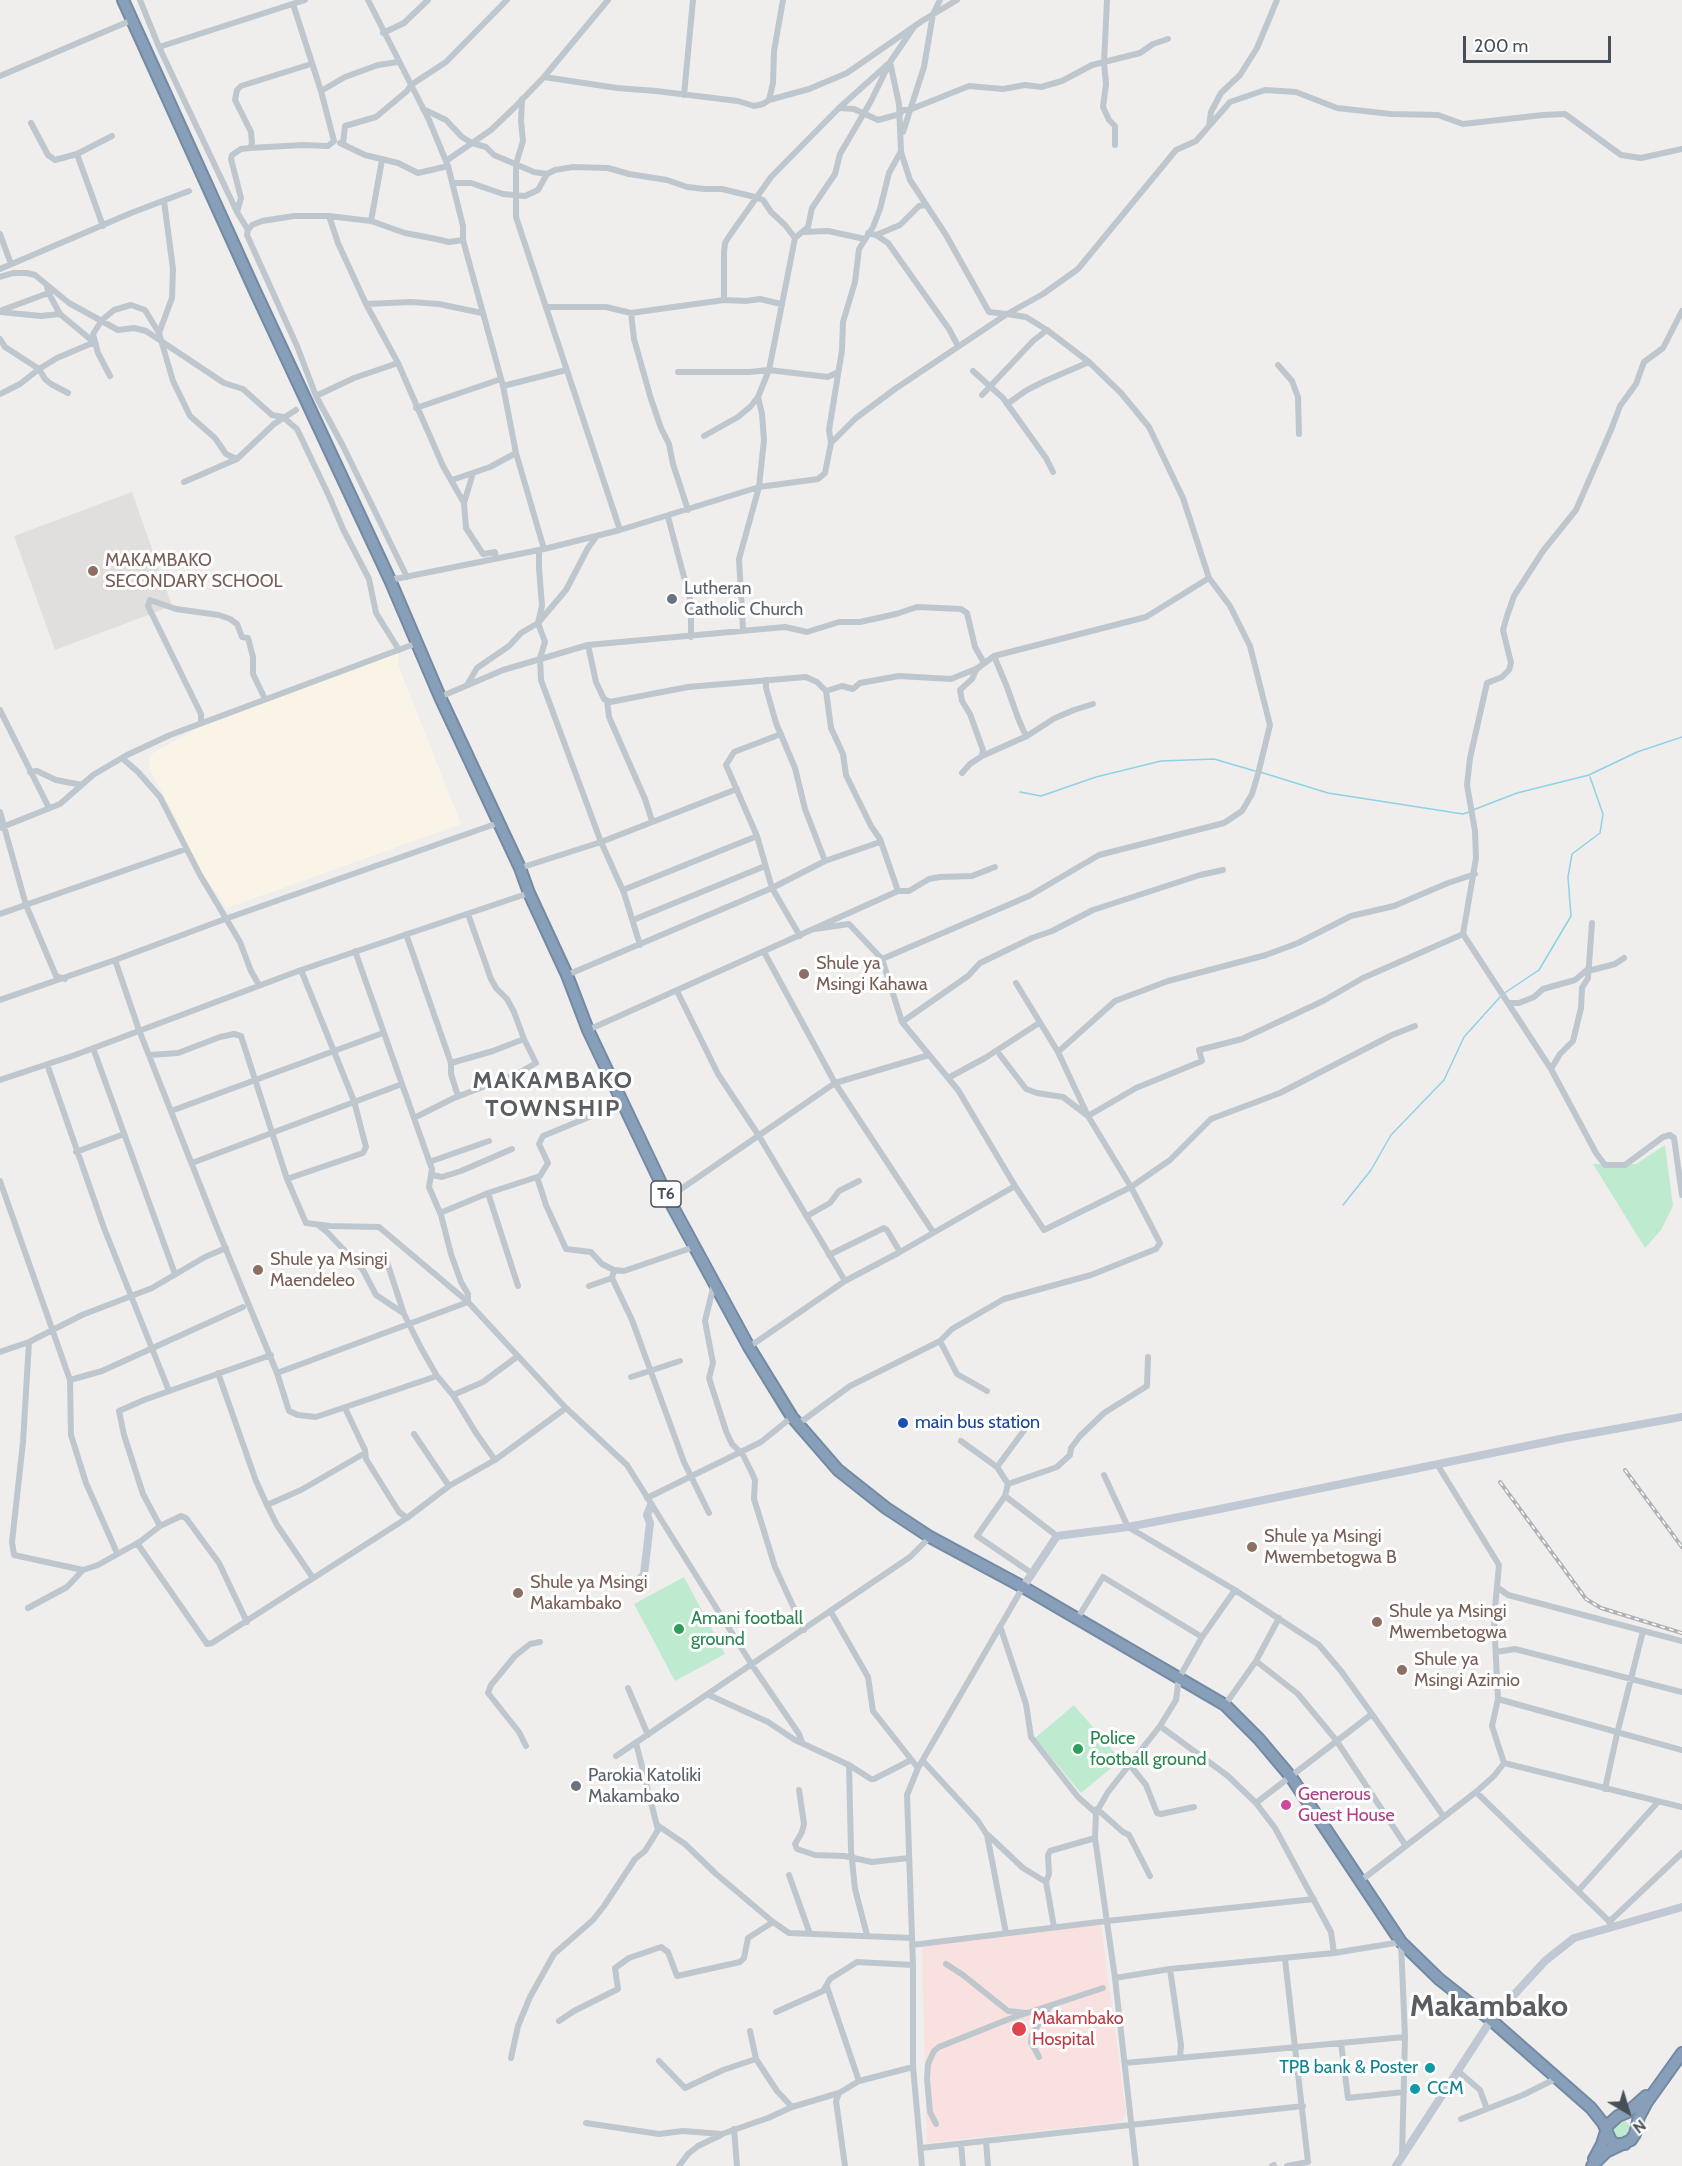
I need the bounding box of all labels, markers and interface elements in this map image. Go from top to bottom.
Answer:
scale bar [1466,24,1614,62]
text: 200 m [1474,35,1528,57]
place label: MAKAMBAKO SECONDARY SCHOOL [105,550,283,592]
marker: MAKAMBAKO SECONDARY SCHOOL [86,564,100,578]
place label: Lutheran Catholic Church [684,578,803,620]
marker: Lutheran Catholic Church [665,592,679,606]
place label: Shule ya Msingi Kahawa [816,953,928,996]
marker: Shule ya Msingi Kahawa [797,967,811,981]
district label: MAKAMBAKO TOWNSHIP [472,1067,634,1123]
road number: T6 [651,1181,681,1207]
place label: Shule ya Msingi Maendeleo [270,1249,388,1292]
marker: Shule ya Msingi Maendeleo [251,1263,265,1277]
place label: main bus station [915,1412,1040,1434]
marker: main bus station [896,1416,910,1430]
place label: Shule ya Msingi Mwembetogwa B [1264,1526,1397,1568]
marker: Shule ya Msingi Mwembetogwa B [1245,1540,1259,1554]
place label: Shule ya Msingi Makambako [530,1572,648,1614]
marker: Shule ya Msingi Makambako [511,1586,525,1600]
place label: Shule ya Msingi Mwembetogwa [1389,1601,1507,1644]
place label: Amani football ground [691,1608,803,1650]
marker: Shule ya Msingi Mwembetogwa [1370,1615,1384,1629]
marker: Amani football ground [672,1622,686,1636]
place label: Shule ya Msingi Azimio [1414,1649,1520,1692]
marker: Shule ya Msingi Azimio [1395,1663,1409,1677]
place label: Police football ground [1090,1728,1206,1770]
marker: Police football ground [1071,1742,1085,1756]
place label: Parokia Katoliki Makambako [588,1765,701,1808]
marker: Parokia Katoliki Makambako [569,1779,583,1793]
place label: Generous Guest House [1298,1784,1395,1826]
marker: Generous Guest House [1279,1798,1293,1812]
district label: Makambako [1410,1989,1568,2025]
place label: Makambako Hospital [1032,2008,1124,2050]
marker: Makambako Hospital [1010,2020,1028,2038]
place label: TPB bank & Poster [1279,2057,1418,2079]
marker: TPB bank & Poster [1423,2061,1437,2075]
place label: CCM [1427,2078,1464,2100]
marker: CCM [1408,2082,1422,2096]
north arrow [1598,2082,1658,2142]
text: N [1629,2116,1650,2138]

